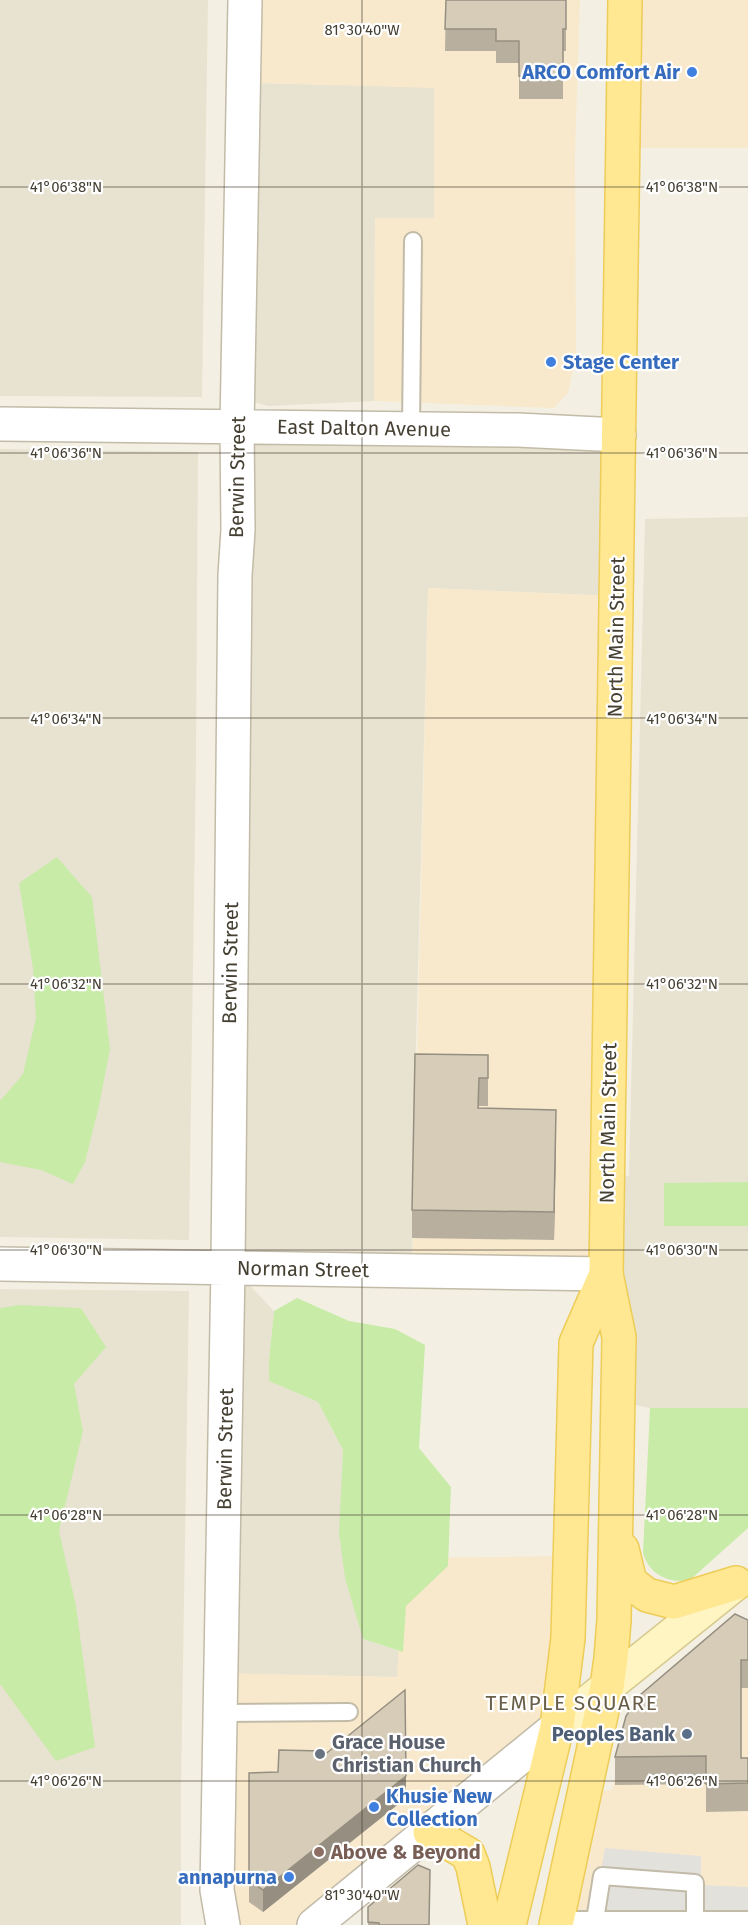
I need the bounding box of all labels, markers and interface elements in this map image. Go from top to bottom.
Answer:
text: 81°30'40"W [324,21,400,39]
place label: ARCO Comfort Air [521,60,681,84]
marker: ARCO Comfort Air [685,65,699,79]
text: 41°06'38"N [30,178,102,196]
text: 41°06'38"N [646,178,718,196]
place label: Stage Center [563,350,680,374]
marker: Stage Center [544,355,558,369]
street label: East Dalton Avenue [277,414,451,442]
street label: Berwin Street [224,415,250,538]
text: 41°06'36"N [30,444,102,462]
text: 41°06'36"N [646,444,718,462]
street label: North Main Street [603,556,629,718]
text: 41°06'34"N [30,710,102,728]
text: 41°06'34"N [646,710,718,728]
street label: Berwin Street [217,901,243,1024]
text: 41°06'32"N [30,975,102,993]
text: 41°06'32"N [646,975,718,993]
street label: North Main Street [595,1042,621,1204]
text: 41°06'30"N [30,1241,102,1259]
text: 41°06'30"N [646,1241,718,1259]
street label: Norman Street [237,1256,370,1282]
street label: Berwin Street [212,1387,238,1510]
text: 41°06'28"N [30,1506,102,1524]
text: 41°06'28"N [646,1506,718,1524]
district label: TEMPLE SQUARE [485,1690,659,1716]
place label: Peoples Bank [552,1722,676,1746]
marker: Peoples Bank [680,1727,694,1741]
place label: Grace House Christian Church [332,1730,482,1777]
marker: Grace House Christian Church [313,1747,327,1761]
text: 41°06'26"N [30,1772,102,1790]
text: 41°06'26"N [646,1772,718,1790]
place label: Khusie New Collection [386,1784,492,1831]
marker: Khusie New Collection [367,1800,381,1814]
place label: Above & Beyond [330,1840,481,1864]
marker: Above & Beyond [312,1845,326,1859]
place label: annapurna [178,1865,277,1889]
marker: annapurna [282,1870,296,1884]
text: 81°30'40"W [324,1886,400,1904]

